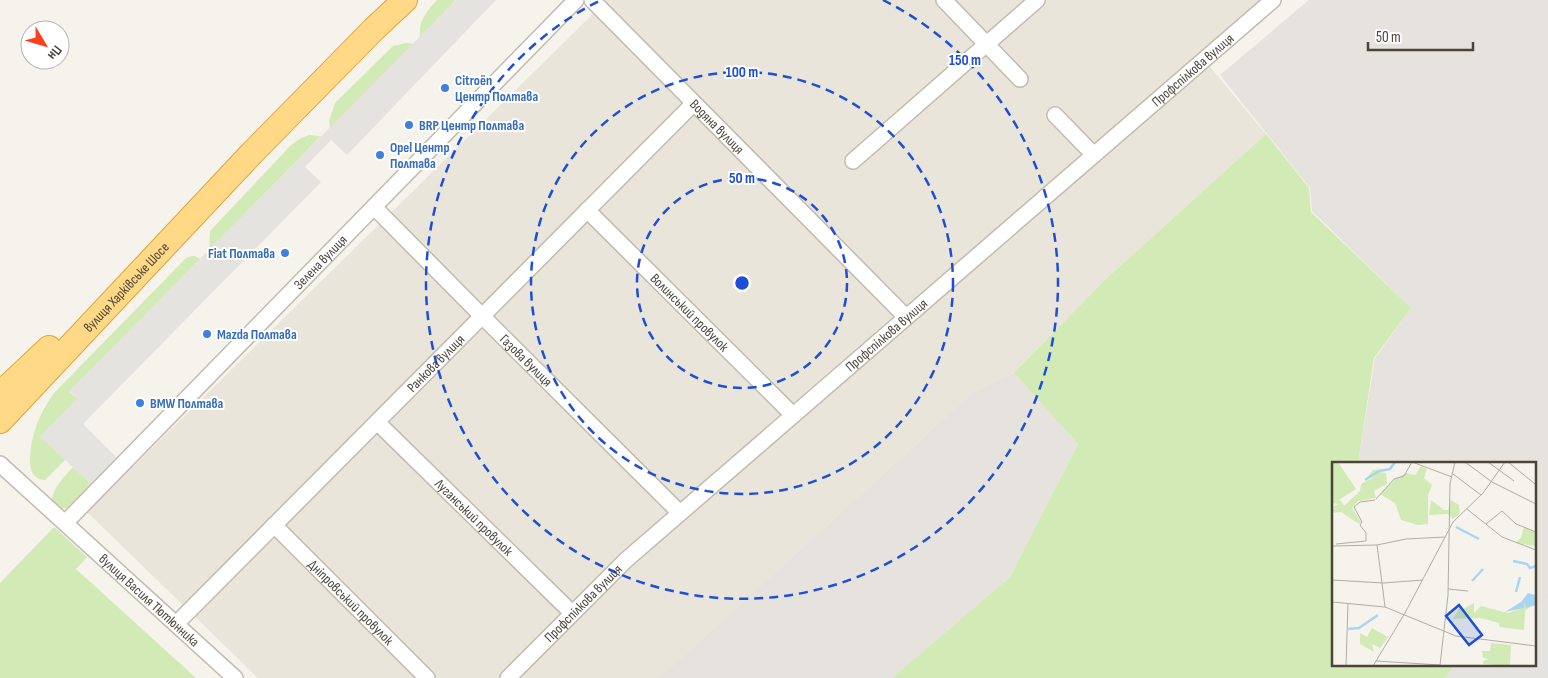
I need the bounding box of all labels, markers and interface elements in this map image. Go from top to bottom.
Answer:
north arrow [20,20,70,70]
scale bar [1368,20,1473,52]
text: 50 m [1376,28,1401,47]
street label: Профспілкова вулиця [1148,30,1237,110]
text: Пн [44,42,66,63]
text: 150 m [949,51,981,70]
text: 100 m [726,63,758,82]
place label: Citroën Центр Полтава [455,72,538,105]
marker: Citroën Центр Полтава [439,82,451,94]
street label: Водяна вулиця [687,96,748,157]
place label: BRP Центр Полтава [419,117,524,134]
marker: BRP Центр Полтава [403,119,415,131]
place label: Opel Центр Полтава [390,139,449,172]
marker: Opel Центр Полтава [374,149,386,161]
text: 50 m [729,169,755,188]
street label: Зелена вулиця [290,231,350,293]
street label: вулиця Харківське Шосе [80,239,172,335]
place label: Fiat Полтава [208,245,275,262]
marker: Fiat Полтава [279,247,291,259]
street label: Волинський провулок [647,270,733,355]
centre of rings [733,274,751,292]
street label: Профспілкова вулиця [842,295,931,375]
place label: Mazda Полтава [217,326,297,343]
marker: Mazda Полтава [201,328,213,340]
street label: Газова вулиця [497,330,556,390]
street label: Ранкова вулиця [403,331,468,396]
place label: BMW Полтава [150,395,224,412]
marker: BMW Полтава [134,397,146,409]
inset map [1332,462,1536,666]
street label: Луганський провулок [431,474,517,560]
street label: вулиця Василя Тютюнника [96,550,203,650]
street label: Дніпровський провулок [305,556,398,649]
street label: Профспілкова вулиця [541,561,625,645]

